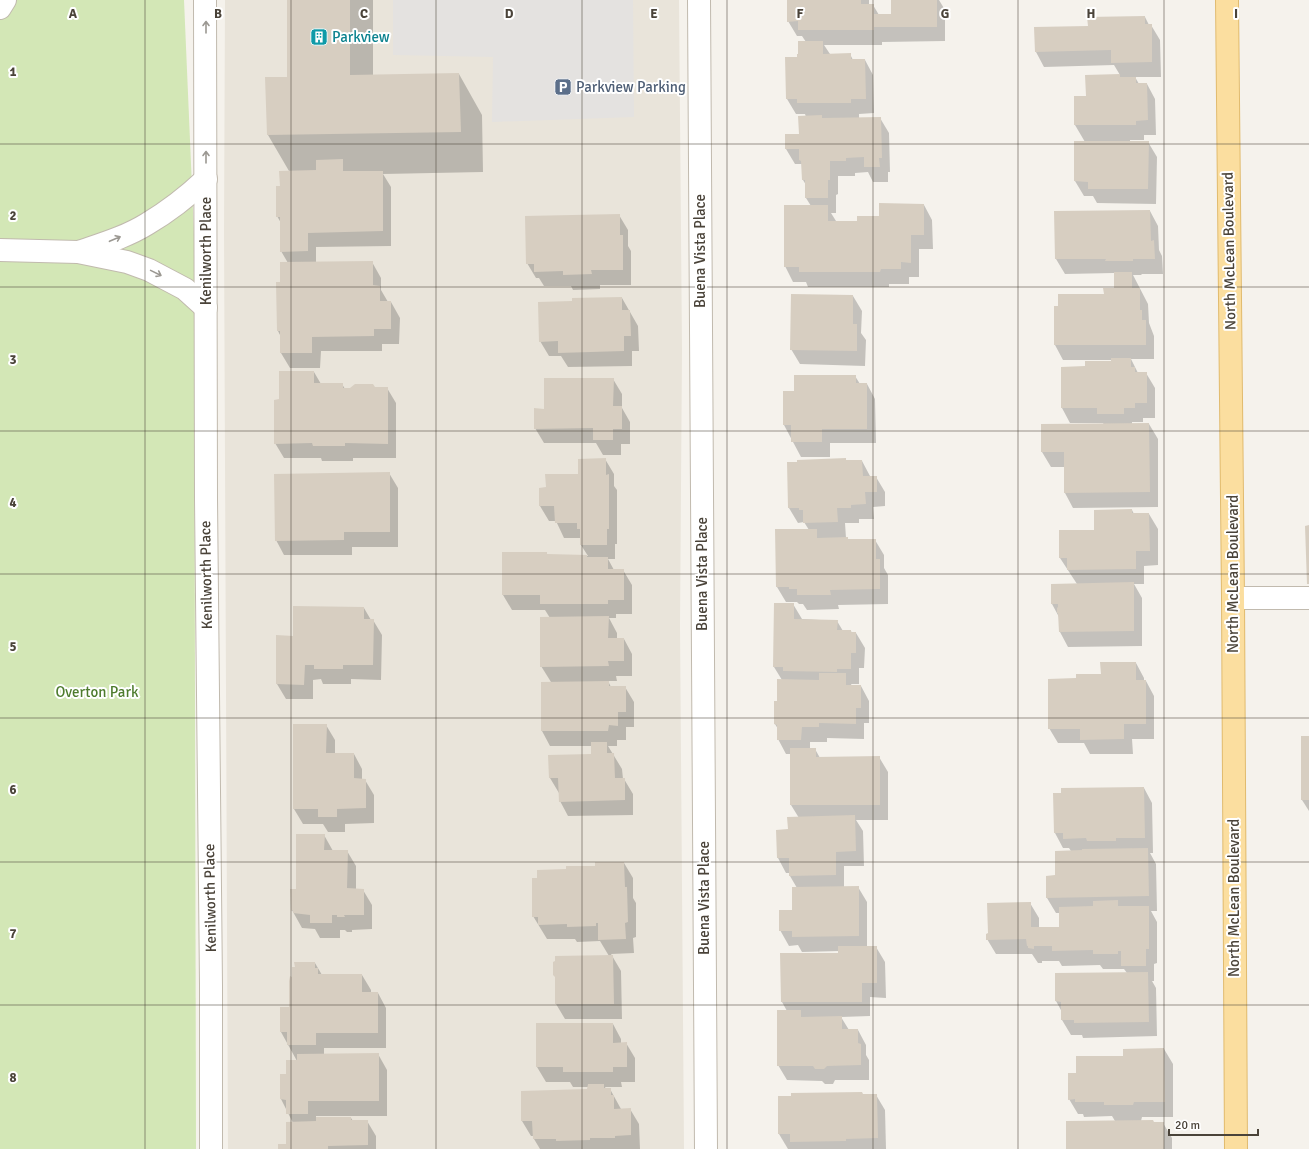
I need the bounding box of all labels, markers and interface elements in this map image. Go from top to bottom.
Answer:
text: A [69,6,78,22]
text: B [214,6,222,22]
text: C [360,6,368,22]
text: D [505,6,514,22]
text: E [650,6,658,22]
text: F [797,6,804,22]
text: G [941,6,949,22]
text: H [1087,6,1095,22]
text: I [1234,6,1238,22]
one-way arrow [202,21,210,34]
building icon: Parkview [309,27,329,47]
place label: Parkview [332,28,390,46]
text: 1 [9,64,17,80]
parking icon: Parkview Parking [553,77,573,97]
place label: Parkview Parking [576,78,686,96]
one-way arrow [202,151,210,164]
street label: North McLean Boulevard [1219,172,1239,330]
street label: Buena Vista Place [691,194,709,308]
street label: Kenilworth Place [197,197,215,305]
text: 2 [9,208,17,224]
one-way arrow [108,235,120,243]
one-way arrow [149,270,161,277]
text: 3 [9,352,17,368]
text: 4 [9,495,17,511]
street label: North McLean Boulevard [1224,495,1242,653]
street label: Buena Vista Place [693,517,711,631]
street label: Kenilworth Place [196,520,216,630]
text: 5 [9,639,17,655]
park label: Overton Park [55,683,139,701]
text: 6 [9,782,17,798]
street label: North McLean Boulevard [1225,819,1243,977]
street label: Buena Vista Place [695,841,713,955]
street label: Kenilworth Place [200,843,220,953]
text: 7 [9,926,17,942]
text: 8 [9,1070,17,1086]
scale bar [1169,1111,1258,1137]
text: 20 m [1175,1118,1200,1133]

